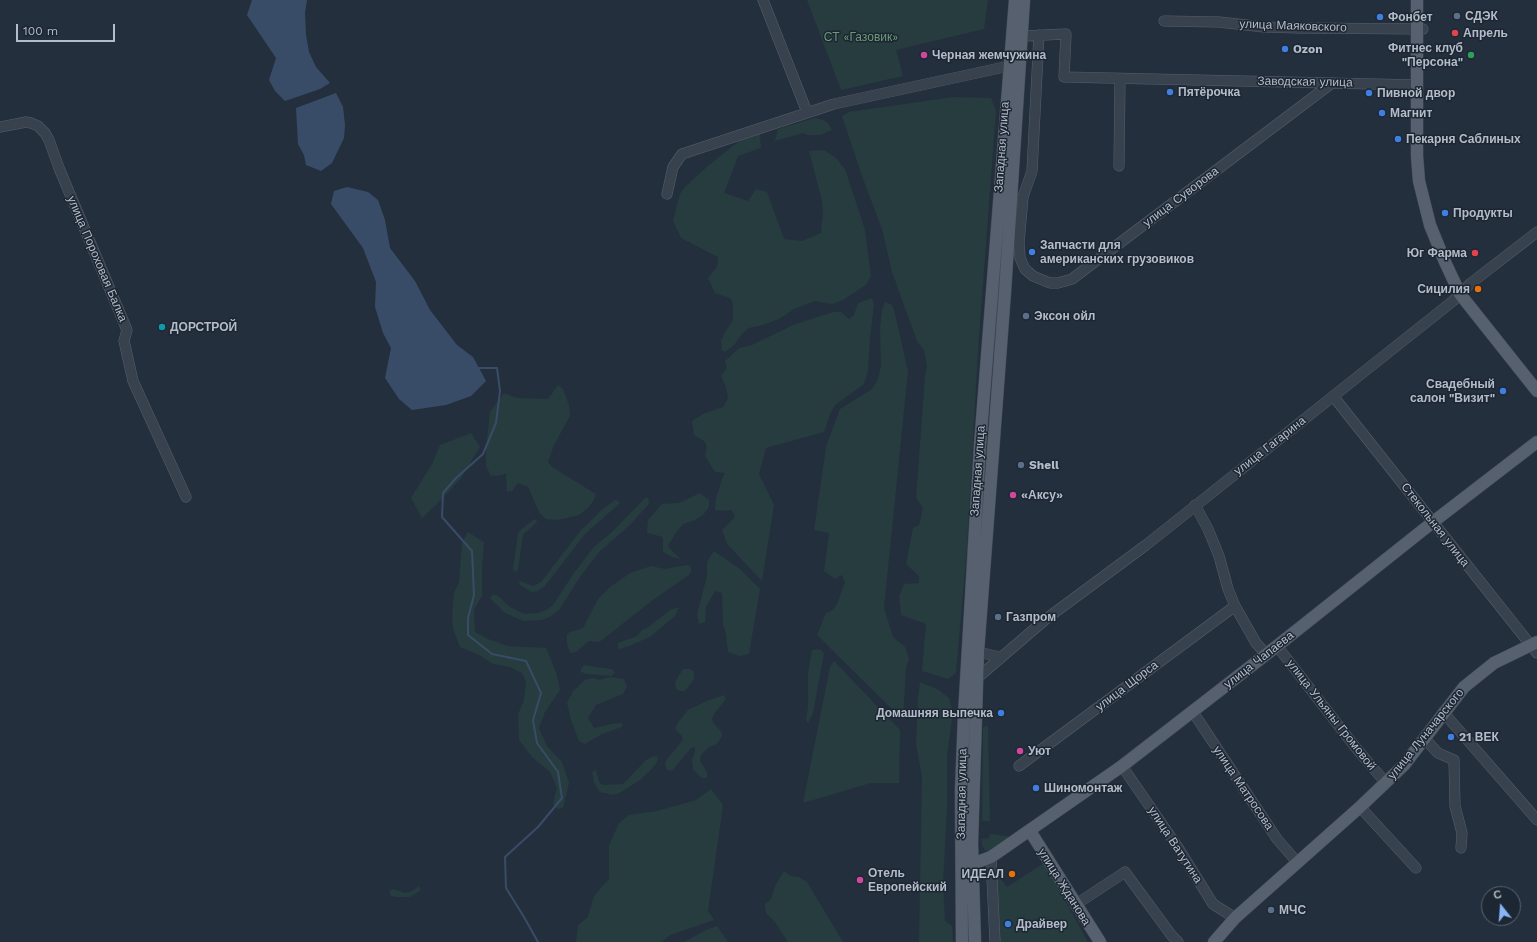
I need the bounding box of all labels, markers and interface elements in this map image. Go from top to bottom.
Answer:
place label: СДЭК [1465,9,1498,23]
place label: Фонбет [1388,10,1433,24]
marker: СДЭК [1452,11,1462,21]
marker: Фонбет [1375,12,1385,22]
scale bar [18,16,117,42]
street label: улица Маяковского [1239,17,1347,35]
text: 100 m [23,24,58,38]
place label: Апрель [1463,26,1508,40]
marker: Апрель [1450,28,1460,38]
park label: СТ «Газовик» [824,30,898,44]
place label: Фитнес клуб "Персона" [1388,41,1463,69]
place label: Ozon [1293,42,1323,56]
marker: Ozon [1280,44,1290,54]
place label: Черная жемчужина [932,48,1046,62]
marker: Черная жемчужина [919,50,929,60]
marker: Фитнес клуб "Персона" [1466,50,1476,60]
street label: Заводская улица [1257,74,1353,90]
place label: Пятёрочка [1178,85,1240,99]
place label: Пивной двор [1377,86,1455,100]
marker: Пятёрочка [1165,87,1175,97]
marker: Пивной двор [1364,88,1374,98]
street label: Западная улица [992,101,1012,193]
place label: Магнит [1390,106,1432,120]
marker: Магнит [1377,108,1387,118]
place label: Пекарня Саблиных [1406,132,1521,146]
marker: Пекарня Саблиных [1393,134,1403,144]
street label: улица Суворова [1140,164,1222,230]
street label: улица Пороховая Балка [64,194,130,324]
place label: Продукты [1453,206,1513,220]
marker: Продукты [1440,208,1450,218]
place label: Запчасти для американских грузовиков [1040,238,1194,266]
place label: Юг Фарма [1407,246,1467,260]
marker: Запчасти для американских грузовиков [1027,247,1037,257]
marker: Юг Фарма [1470,248,1480,258]
place label: Сицилия [1417,282,1470,296]
marker: Сицилия [1473,284,1483,294]
place label: Эксон ойл [1034,309,1095,323]
marker: Эксон ойл [1021,311,1031,321]
place label: ДОРСТРОЙ [170,320,237,334]
marker: ДОРСТРОЙ [157,322,167,332]
place label: Свадебный салон "Визит" [1410,377,1495,405]
marker: Свадебный салон "Визит" [1498,386,1508,396]
street label: улица Гагарина [1231,414,1309,478]
street label: Западная улица [968,425,988,517]
place label: Shell [1029,458,1059,472]
marker: Shell [1016,460,1026,470]
street label: Стекольная улица [1398,480,1472,570]
place label: «Аксу» [1021,488,1063,502]
marker: «Аксу» [1008,490,1018,500]
place label: Газпром [1006,610,1056,624]
marker: Газпром [993,612,1003,622]
street label: улица Чапаева [1221,628,1297,692]
street label: улица Ульяны Громовой [1283,657,1379,773]
street label: улица Щорса [1093,658,1161,714]
street label: улица Луначарского [1385,686,1467,782]
place label: Домашняя выпечка [876,706,993,720]
marker: Домашняя выпечка [996,708,1006,718]
place label: 21 ВЕК [1459,730,1499,744]
marker: 21 ВЕК [1446,732,1456,742]
street label: улица Матросова [1210,743,1276,833]
place label: Уют [1028,744,1051,758]
marker: Уют [1015,746,1025,756]
street label: Западная улица [954,748,970,840]
place label: Шиномонтаж [1044,781,1122,795]
marker: Шиномонтаж [1031,783,1041,793]
street label: улица Ватутина [1145,804,1205,886]
street label: улица Жданова [1035,846,1093,928]
place label: Отель Европейский [868,866,947,894]
place label: ИДЕАЛ [962,867,1004,881]
marker: ИДЕАЛ [1007,869,1017,879]
marker: Отель Европейский [855,875,865,885]
north arrow [1481,886,1521,926]
text: С [1492,888,1503,902]
place label: МЧС [1279,903,1306,917]
marker: МЧС [1266,905,1276,915]
place label: Драйвер [1016,917,1067,931]
marker: Драйвер [1003,919,1013,929]

